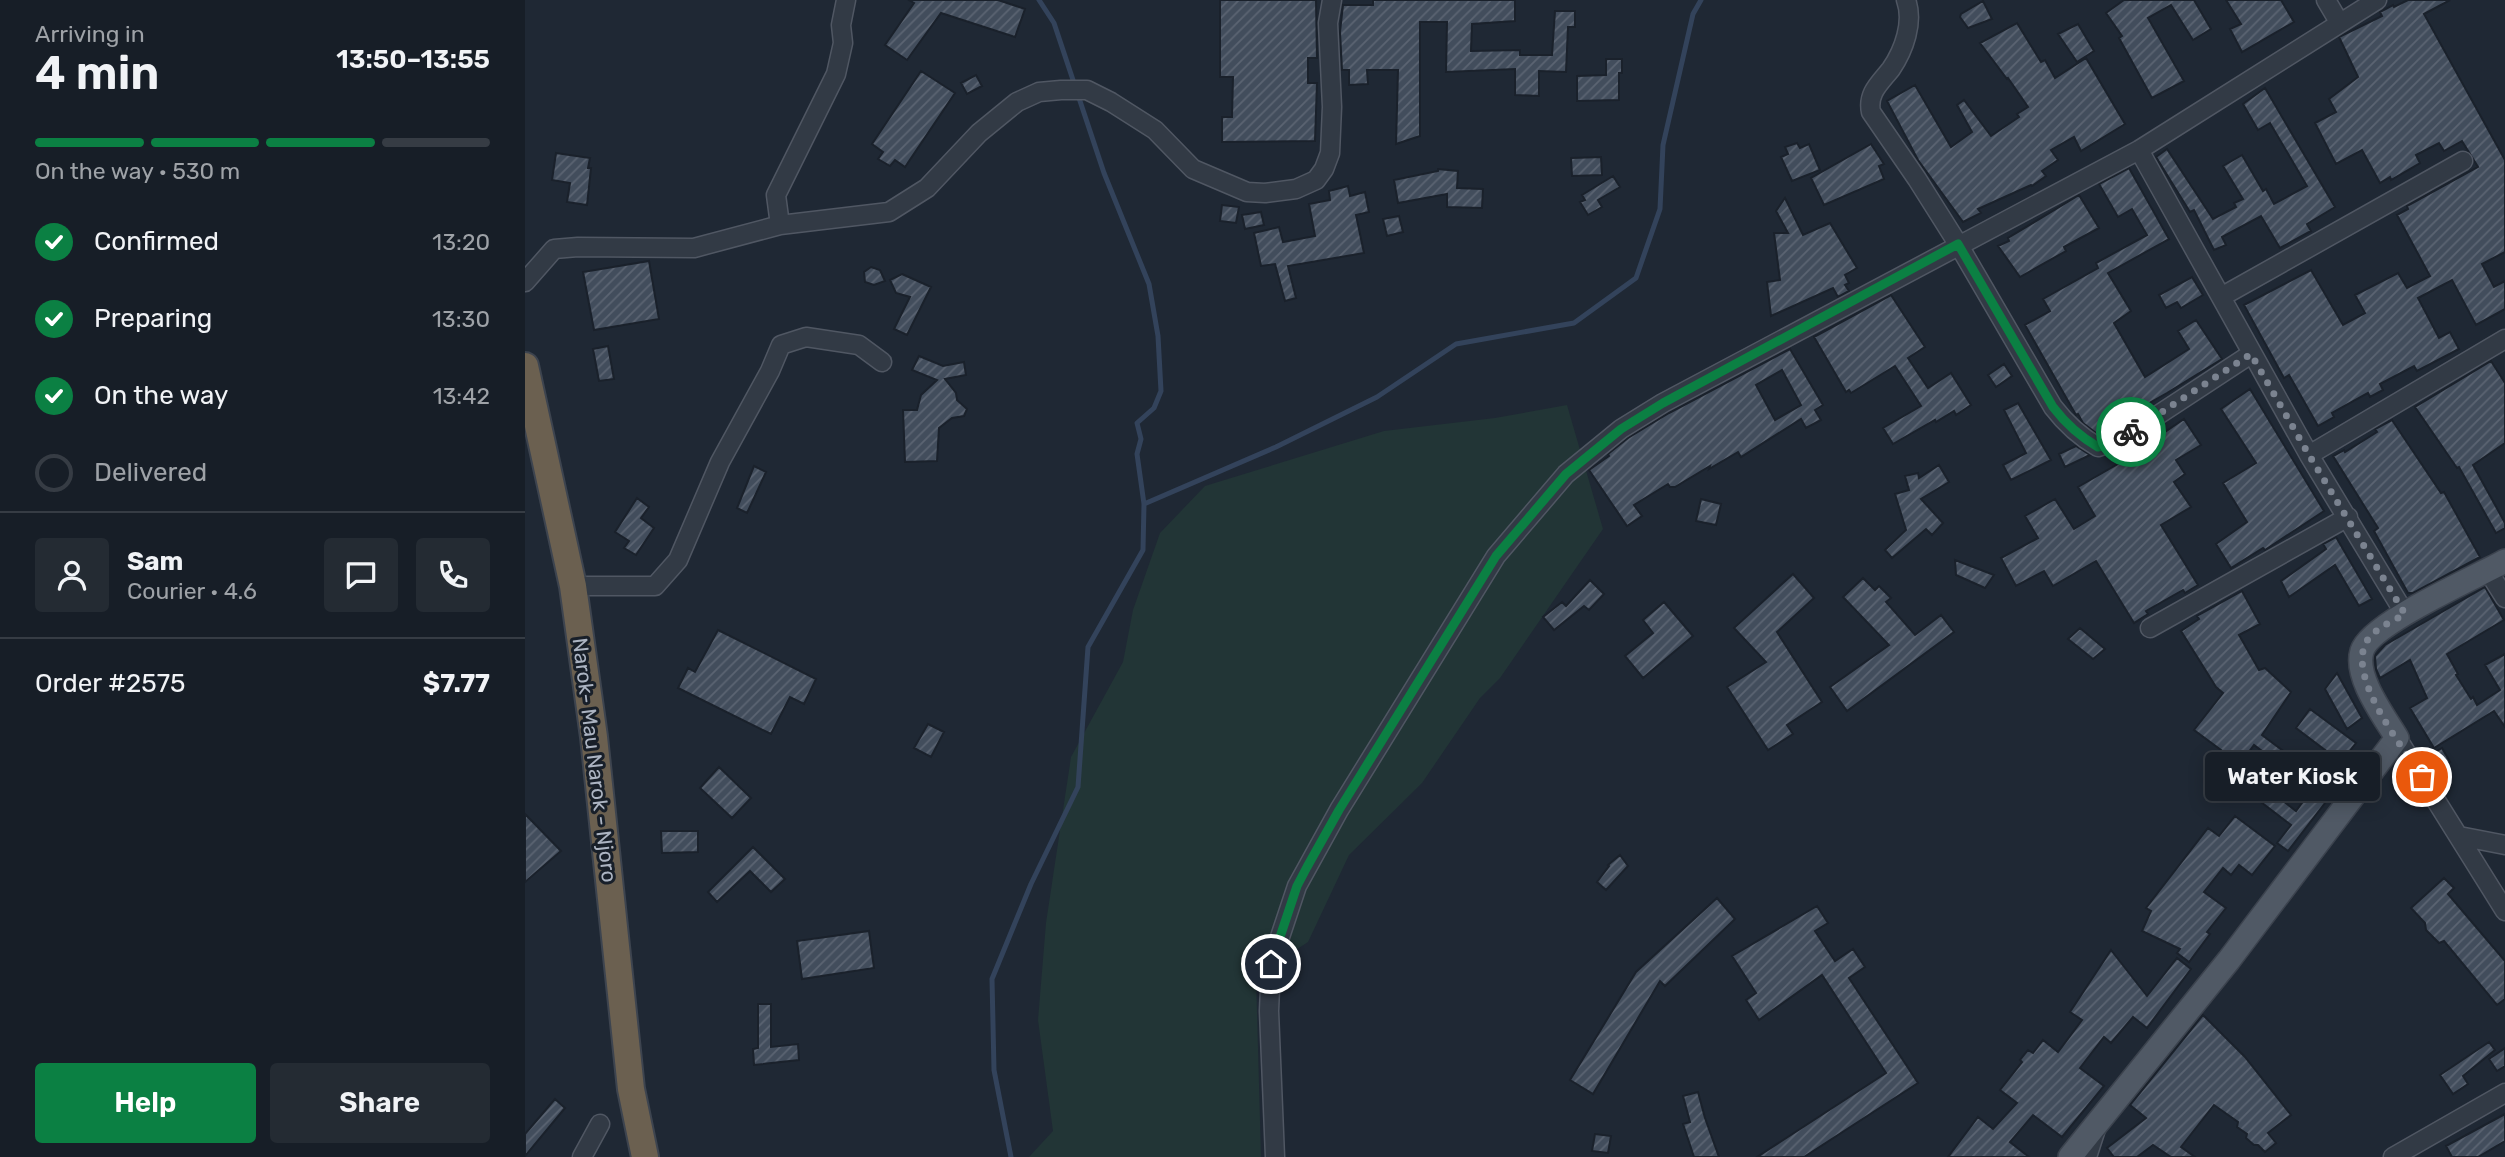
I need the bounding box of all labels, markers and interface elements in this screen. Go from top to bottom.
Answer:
text: Arriving in [35,20,145,48]
text: 13:50–13:55 [336,44,490,75]
text: 4 min [35,46,159,101]
text: On the way · 530 m [35,157,240,185]
icon: check [35,223,73,261]
text: Confirmed [94,226,219,257]
text: 13:20 [432,228,490,256]
icon: check [35,300,73,338]
text: Preparing [94,303,212,334]
text: 13:30 [432,305,490,333]
icon: check [35,377,73,415]
text: On the way [94,380,228,411]
text: 13:42 [433,382,490,410]
courier [2096,397,2166,467]
icon: bike [2112,413,2150,451]
text: Delivered [94,457,207,488]
button: person [35,538,109,612]
button: chat [324,538,398,612]
button: phone [416,538,490,612]
text: Sam [127,546,183,577]
text: Courier · 4.6 [127,577,257,605]
street label: Narok- Mau Narok - Njoro [568,636,622,884]
text: Order #2575 [35,668,186,699]
text: $7.77 [423,668,490,699]
pin [2392,747,2452,807]
callout: Water Kiosk [2205,752,2380,802]
icon: bag [2403,758,2441,796]
text: Water Kiosk [2227,762,2358,790]
pin [1241,934,1301,994]
icon: home [1252,945,1290,983]
button: Help [35,1063,256,1143]
button: Share [270,1063,490,1143]

